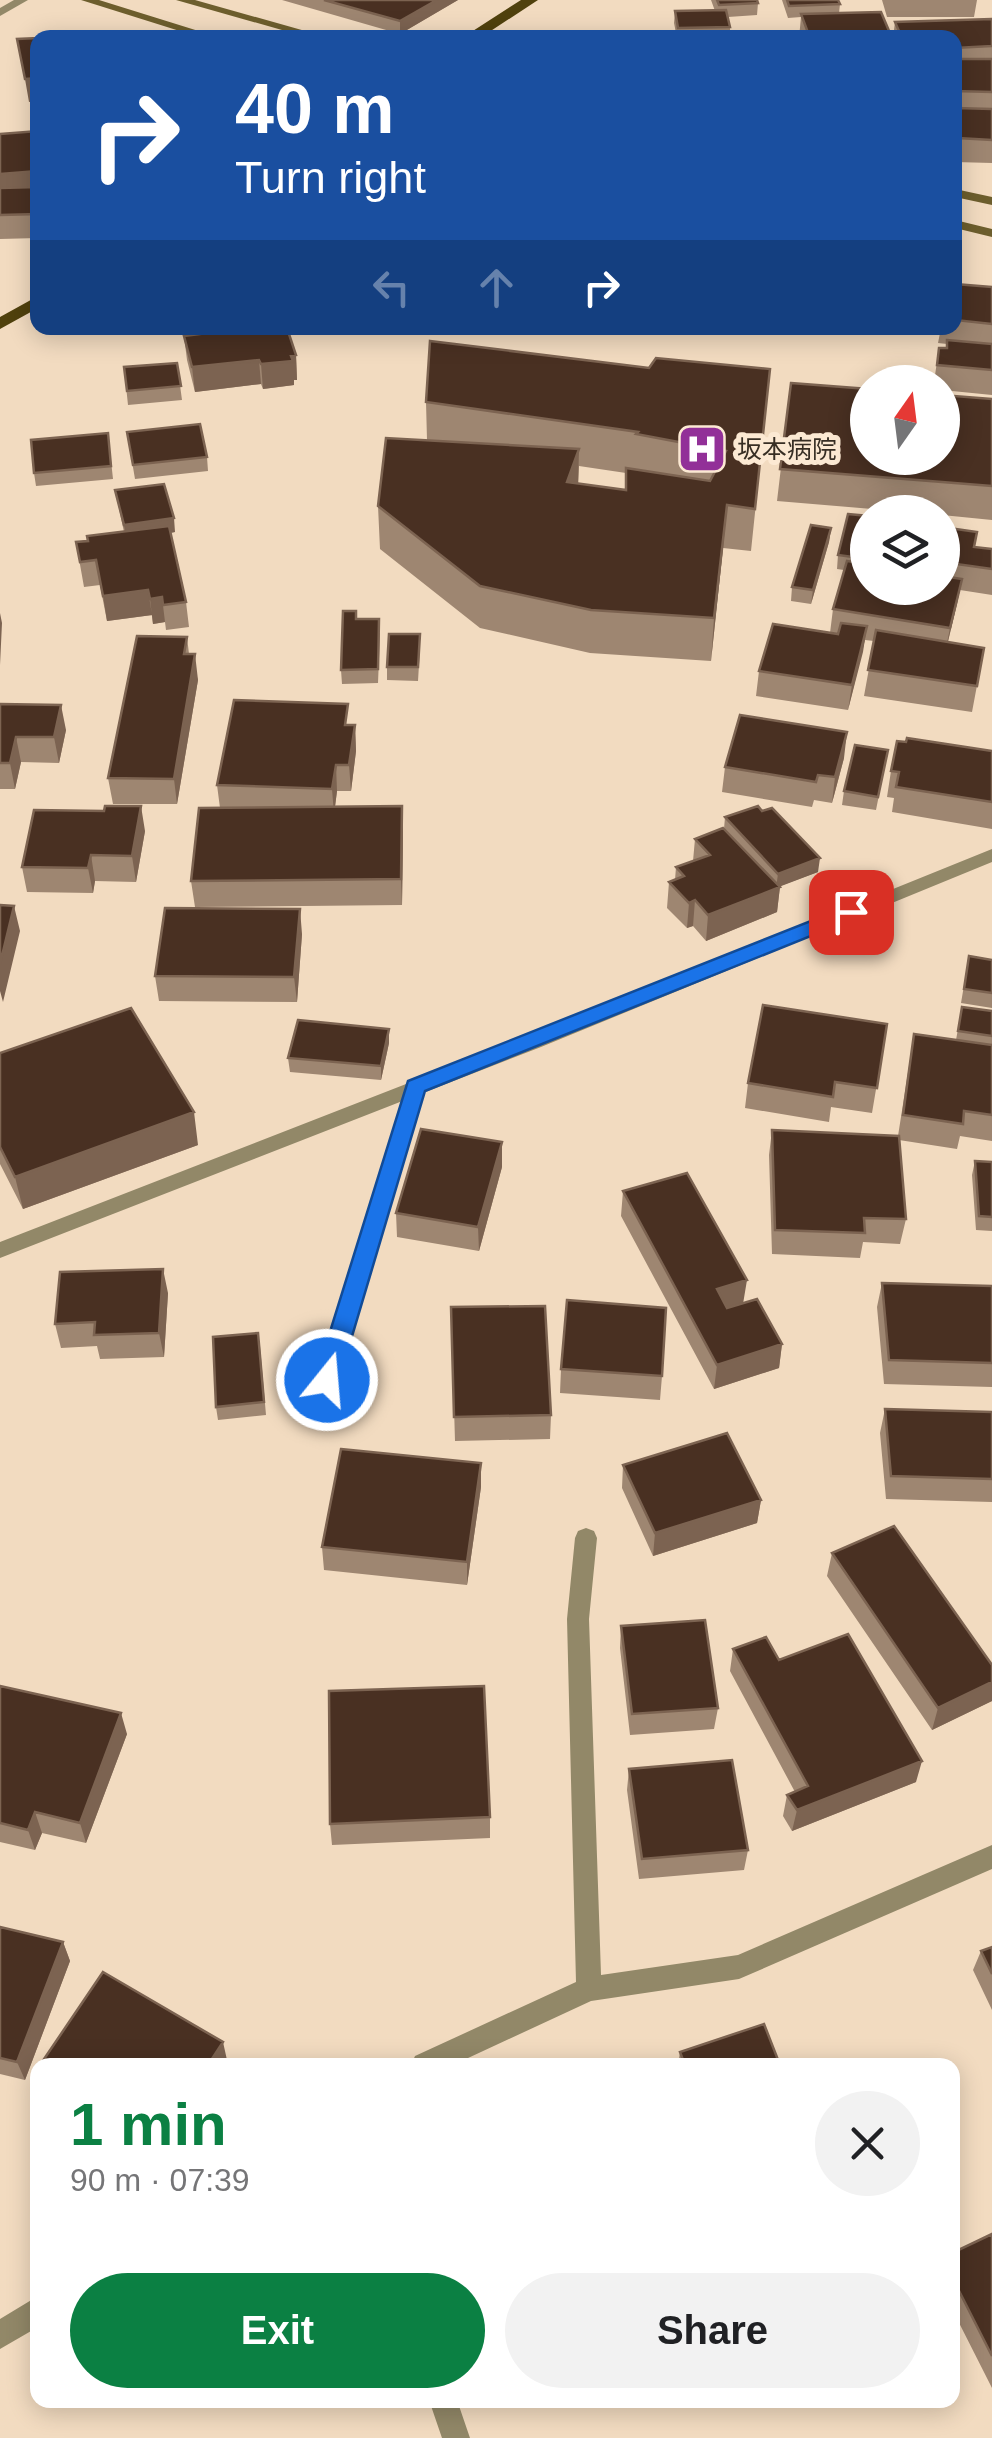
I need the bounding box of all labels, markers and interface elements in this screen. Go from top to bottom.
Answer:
icon: right [70,70,200,200]
text: 40 m [235,70,395,148]
text: Turn right [235,152,426,203]
icon: left [364,260,419,315]
icon: ahead [469,260,524,315]
icon: right [574,260,629,315]
north arrow [850,365,960,475]
map controls [850,365,960,605]
hospital icon: 坂本病院 [676,423,728,475]
place label: 坂本病院 [737,435,837,463]
button: layers [850,495,960,605]
pin [809,870,894,955]
icon: arrive [824,885,879,940]
position arrow [275,1328,379,1432]
text: 1 min [70,2091,227,2158]
button: close [815,2091,920,2196]
text: 90 m · 07:39 [70,2162,250,2198]
button: Exit [70,2273,485,2388]
button: Share [505,2273,920,2388]

